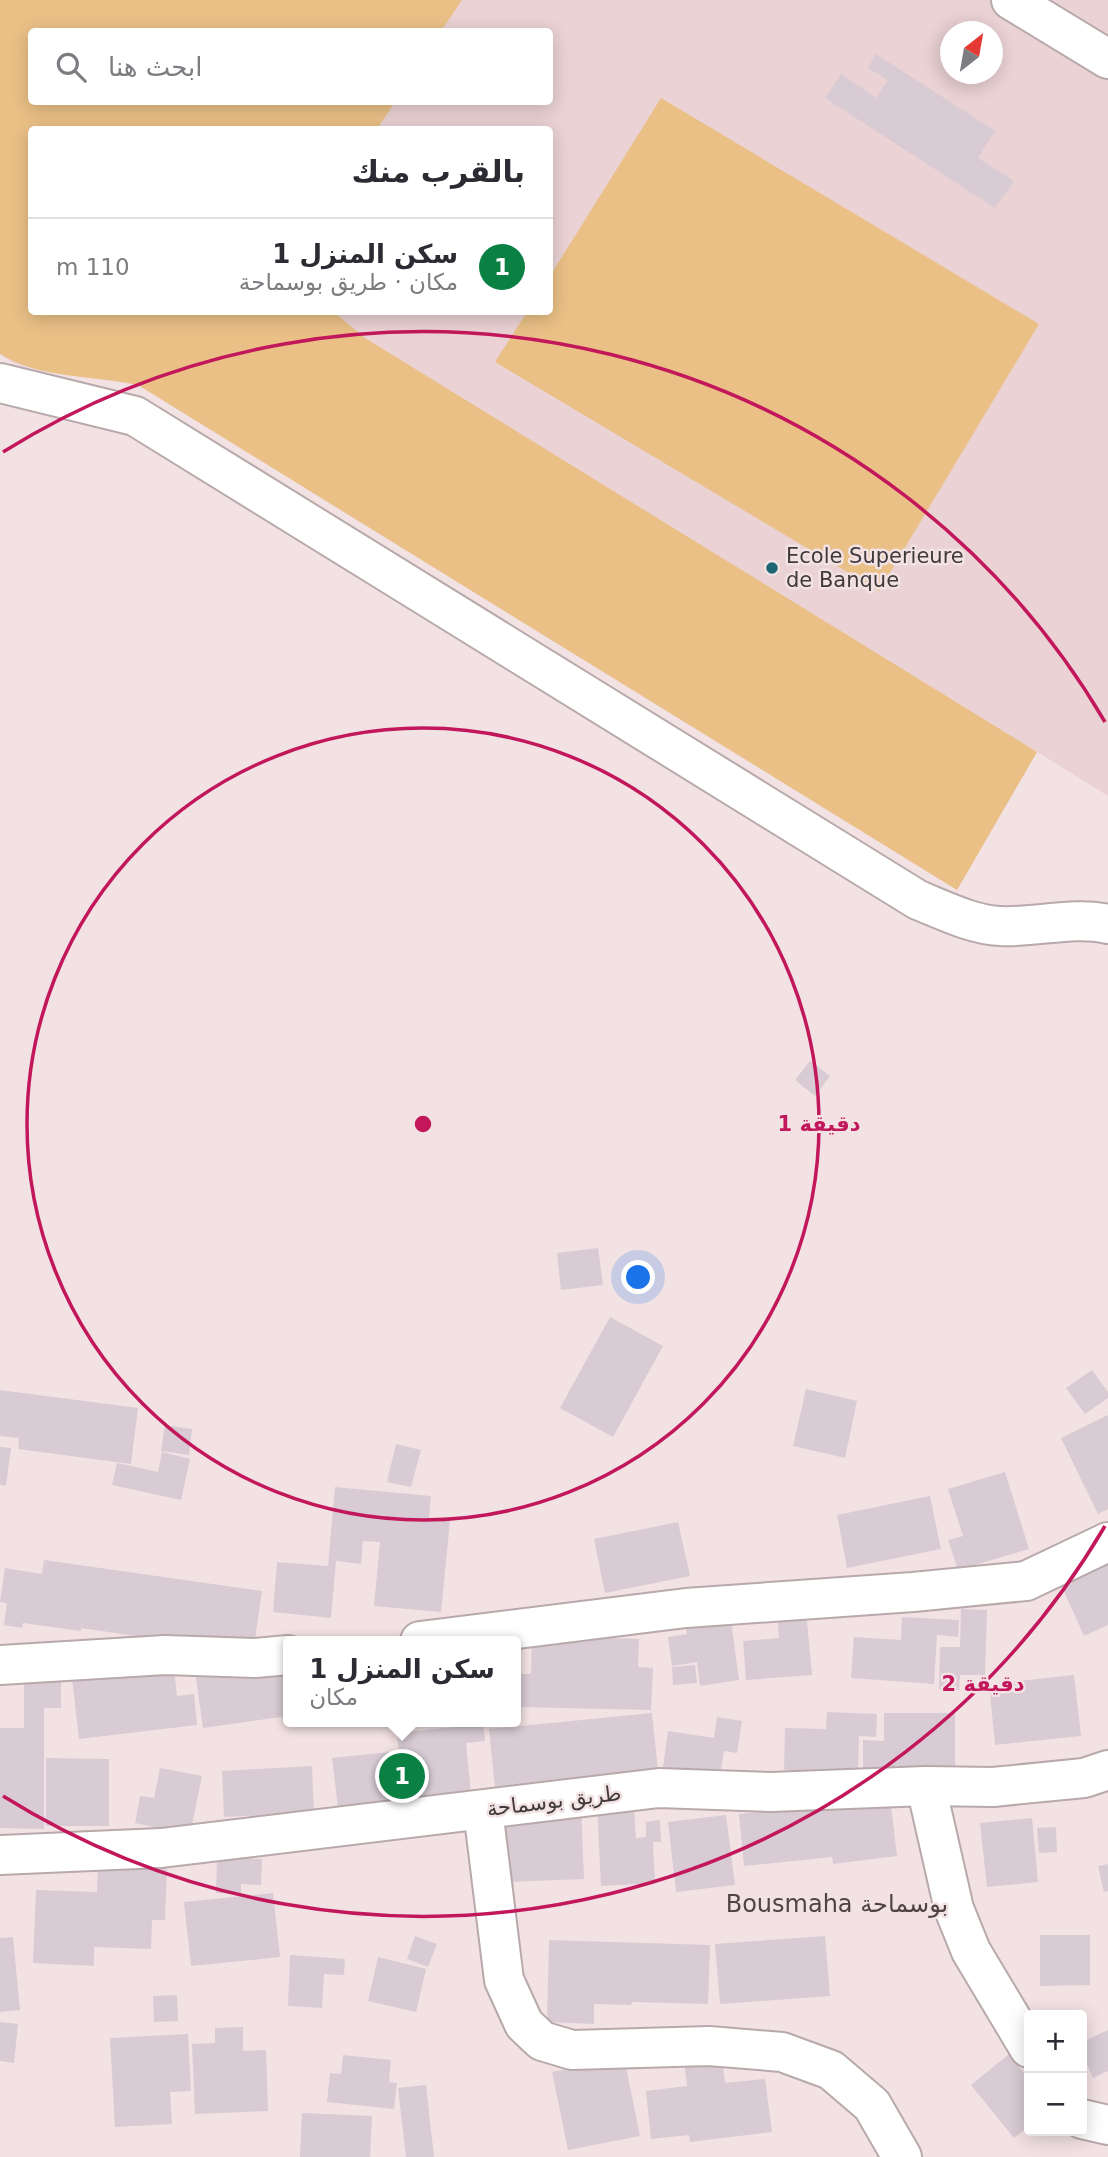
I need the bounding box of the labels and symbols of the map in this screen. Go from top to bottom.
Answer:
north arrow [940,21,1003,84]
place label: Ecole Superieure de Banque [786,544,964,592]
marker: Ecole Superieure de Banque [764,560,780,576]
centre of rings [411,1112,435,1136]
text: 1 دقيقة [778,1112,861,1136]
your location [621,1260,655,1294]
text: 2 دقيقة [942,1672,1025,1696]
pin: 1 [379,1750,425,1802]
street label: طريق بوسماحة [485,1781,623,1821]
district label: Bousmaha بوسماحة [726,1890,948,1918]

